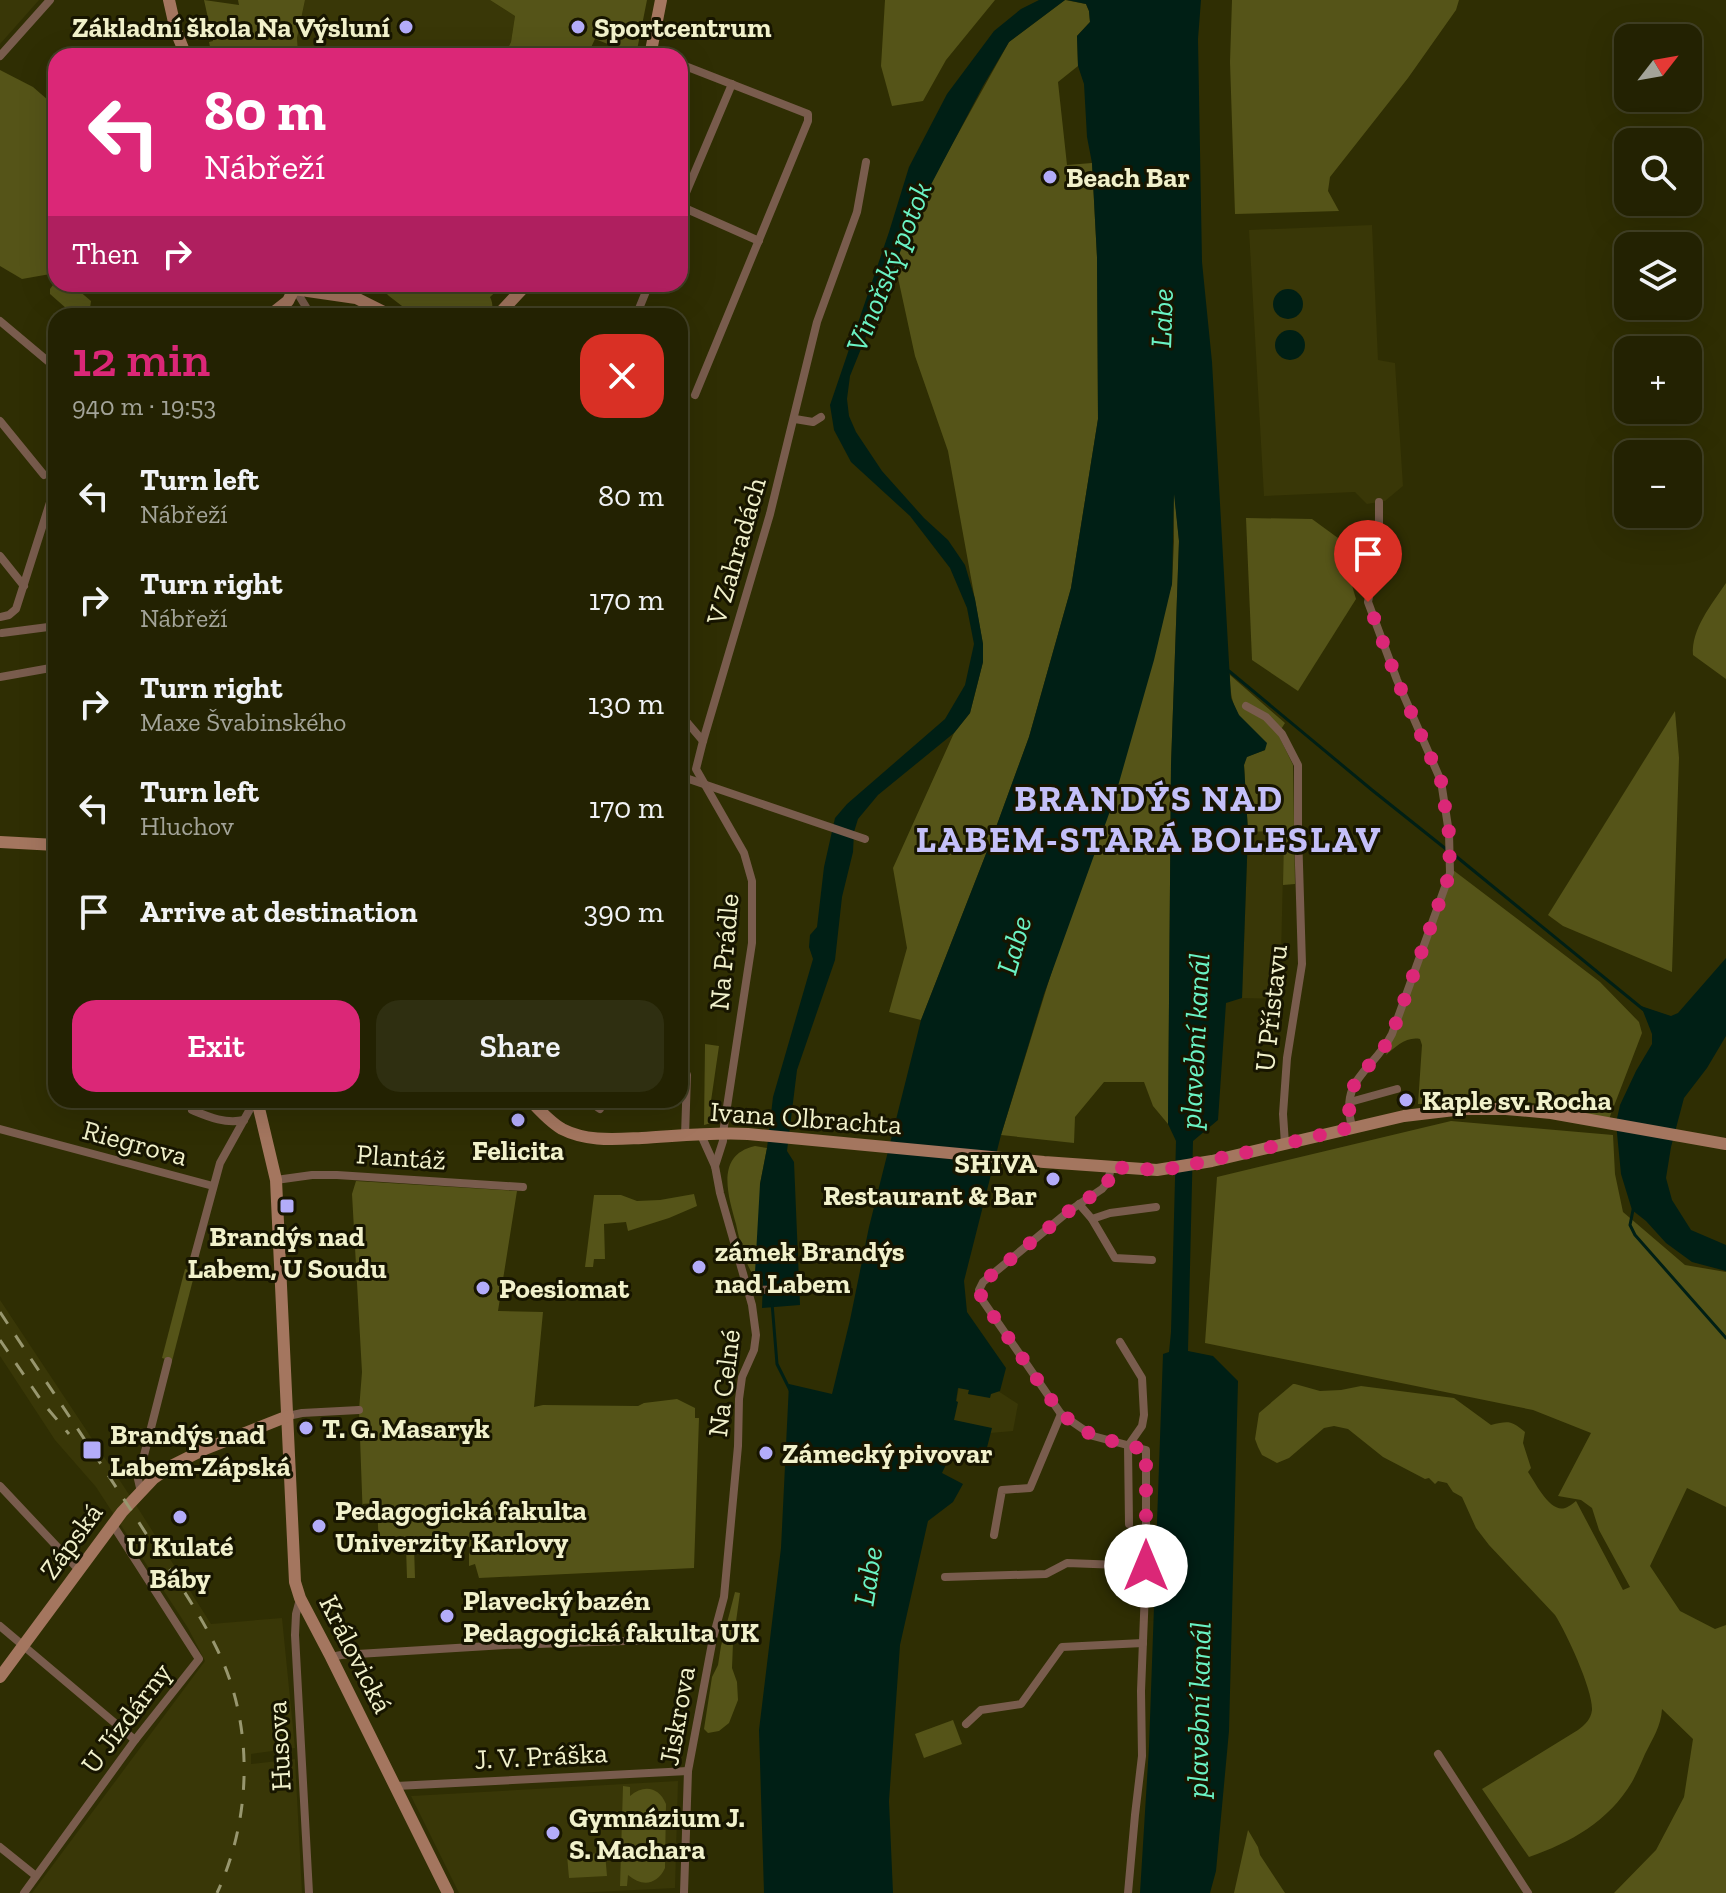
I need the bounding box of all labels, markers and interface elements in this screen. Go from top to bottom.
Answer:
place label: Základní škola Na Výsluní [72,11,391,44]
place label: Sportcentrum [594,11,772,44]
marker: Základní škola Na Výsluní [397,18,415,36]
marker: Sportcentrum [569,18,587,36]
north arrow [1614,24,1702,112]
map controls [1614,24,1702,528]
text: 80 m [204,77,326,144]
icon: left [72,80,176,184]
button: search [1614,128,1702,216]
text: Nábřeží [204,145,325,188]
place label: Beach Bar [1066,161,1190,194]
marker: Beach Bar [1041,168,1059,186]
water label: Vinořský potok [838,176,940,358]
icon: right [155,232,199,276]
button: layers [1614,232,1702,320]
text: Then [72,236,139,272]
water label: Labe [1143,288,1181,348]
text: 12 min [72,331,210,388]
button: close [580,334,664,418]
button: + [1614,336,1702,424]
text: 940 m · 19:53 [72,390,216,422]
button: − [1614,440,1702,528]
text: Turn left [140,462,259,498]
street label: V Zahradách [699,473,773,629]
icon: left [72,474,116,518]
text: 80 m [598,478,664,514]
text: Nábřeží [140,498,228,530]
pin [1334,520,1402,602]
icon: arrive [1346,532,1390,576]
text: Turn right [140,566,282,602]
icon: right [72,578,116,622]
text: 170 m [589,582,664,618]
text: Nábřeží [140,602,228,634]
text: Turn right [140,670,282,706]
icon: right [72,682,116,726]
text: 130 m [588,686,664,722]
text: Maxe Švabinského [140,706,346,738]
text: Turn left [140,774,259,810]
district label: BRANDÝS NAD LABEM-STARÁ BOLESLAV [916,777,1382,861]
icon: left [72,786,116,830]
text: 170 m [589,790,664,826]
text: Hluchov [140,810,234,842]
icon: arrive [72,890,116,934]
street label: Na Prádle [702,892,746,1012]
text: Arrive at destination [140,894,417,930]
text: 390 m [583,894,664,930]
water label: Labe [989,912,1039,978]
street label: U Přístavu [1248,942,1294,1073]
water label: plavební kanál [1172,952,1218,1131]
button: Exit [72,1000,360,1092]
button: Share [376,1000,664,1092]
place label: Kaple sv. Rocha [1422,1084,1612,1117]
marker: Kaple sv. Rocha [1397,1091,1415,1109]
street label: Ivana Olbrachta [709,1095,903,1141]
marker: Felicita [509,1111,527,1129]
street label: Riegrova [79,1113,191,1173]
place label: Felicita [472,1134,564,1167]
street label: Plantáž [355,1137,447,1177]
place label: SHIVA Restaurant & Bar [823,1147,1038,1212]
marker: SHIVA Restaurant & Bar [1044,1170,1062,1188]
marker: Brandýs nad Labem, U Soudu [278,1197,296,1215]
place label: Brandýs nad Labem, U Soudu [187,1220,387,1285]
place label: zámek Brandýs nad Labem [715,1235,905,1300]
marker: zámek Brandýs nad Labem [690,1258,708,1276]
place label: Poesiomat [499,1272,630,1305]
marker: Poesiomat [474,1279,492,1297]
street label: Na Celné [701,1328,747,1438]
place label: T. G. Masaryk [322,1412,490,1445]
place label: Brandýs nad Labem-Zápská [110,1418,291,1483]
marker: T. G. Masaryk [297,1419,315,1437]
place label: Zámecký pivovar [782,1437,992,1470]
marker: Brandýs nad Labem-Zápská [81,1439,103,1461]
marker: Zámecký pivovar [757,1444,775,1462]
place label: Pedagogická fakulta Univerzity Karlovy [335,1494,587,1559]
street label: Zápská [33,1496,110,1585]
marker: U Kulaté Báby [171,1508,189,1526]
marker: Pedagogická fakulta Univerzity Karlovy [310,1517,328,1535]
position arrow [1104,1524,1188,1608]
place label: U Kulaté Báby [126,1530,234,1595]
water label: Labe [846,1544,890,1608]
place label: Plavecký bazén Pedagogická fakulta UK [463,1584,759,1649]
street label: Královická [312,1590,400,1719]
marker: Plavecký bazén Pedagogická fakulta UK [438,1607,456,1625]
water label: plavební kanál [1179,1622,1219,1799]
street label: U Jízdárny [74,1656,179,1780]
street label: Jiskrova [652,1663,702,1768]
street label: Husova [260,1700,298,1792]
street label: J. V. Práška [474,1736,609,1776]
place label: Gymnázium J. S. Machara [569,1801,745,1866]
marker: Gymnázium J. S. Machara [544,1824,562,1842]

